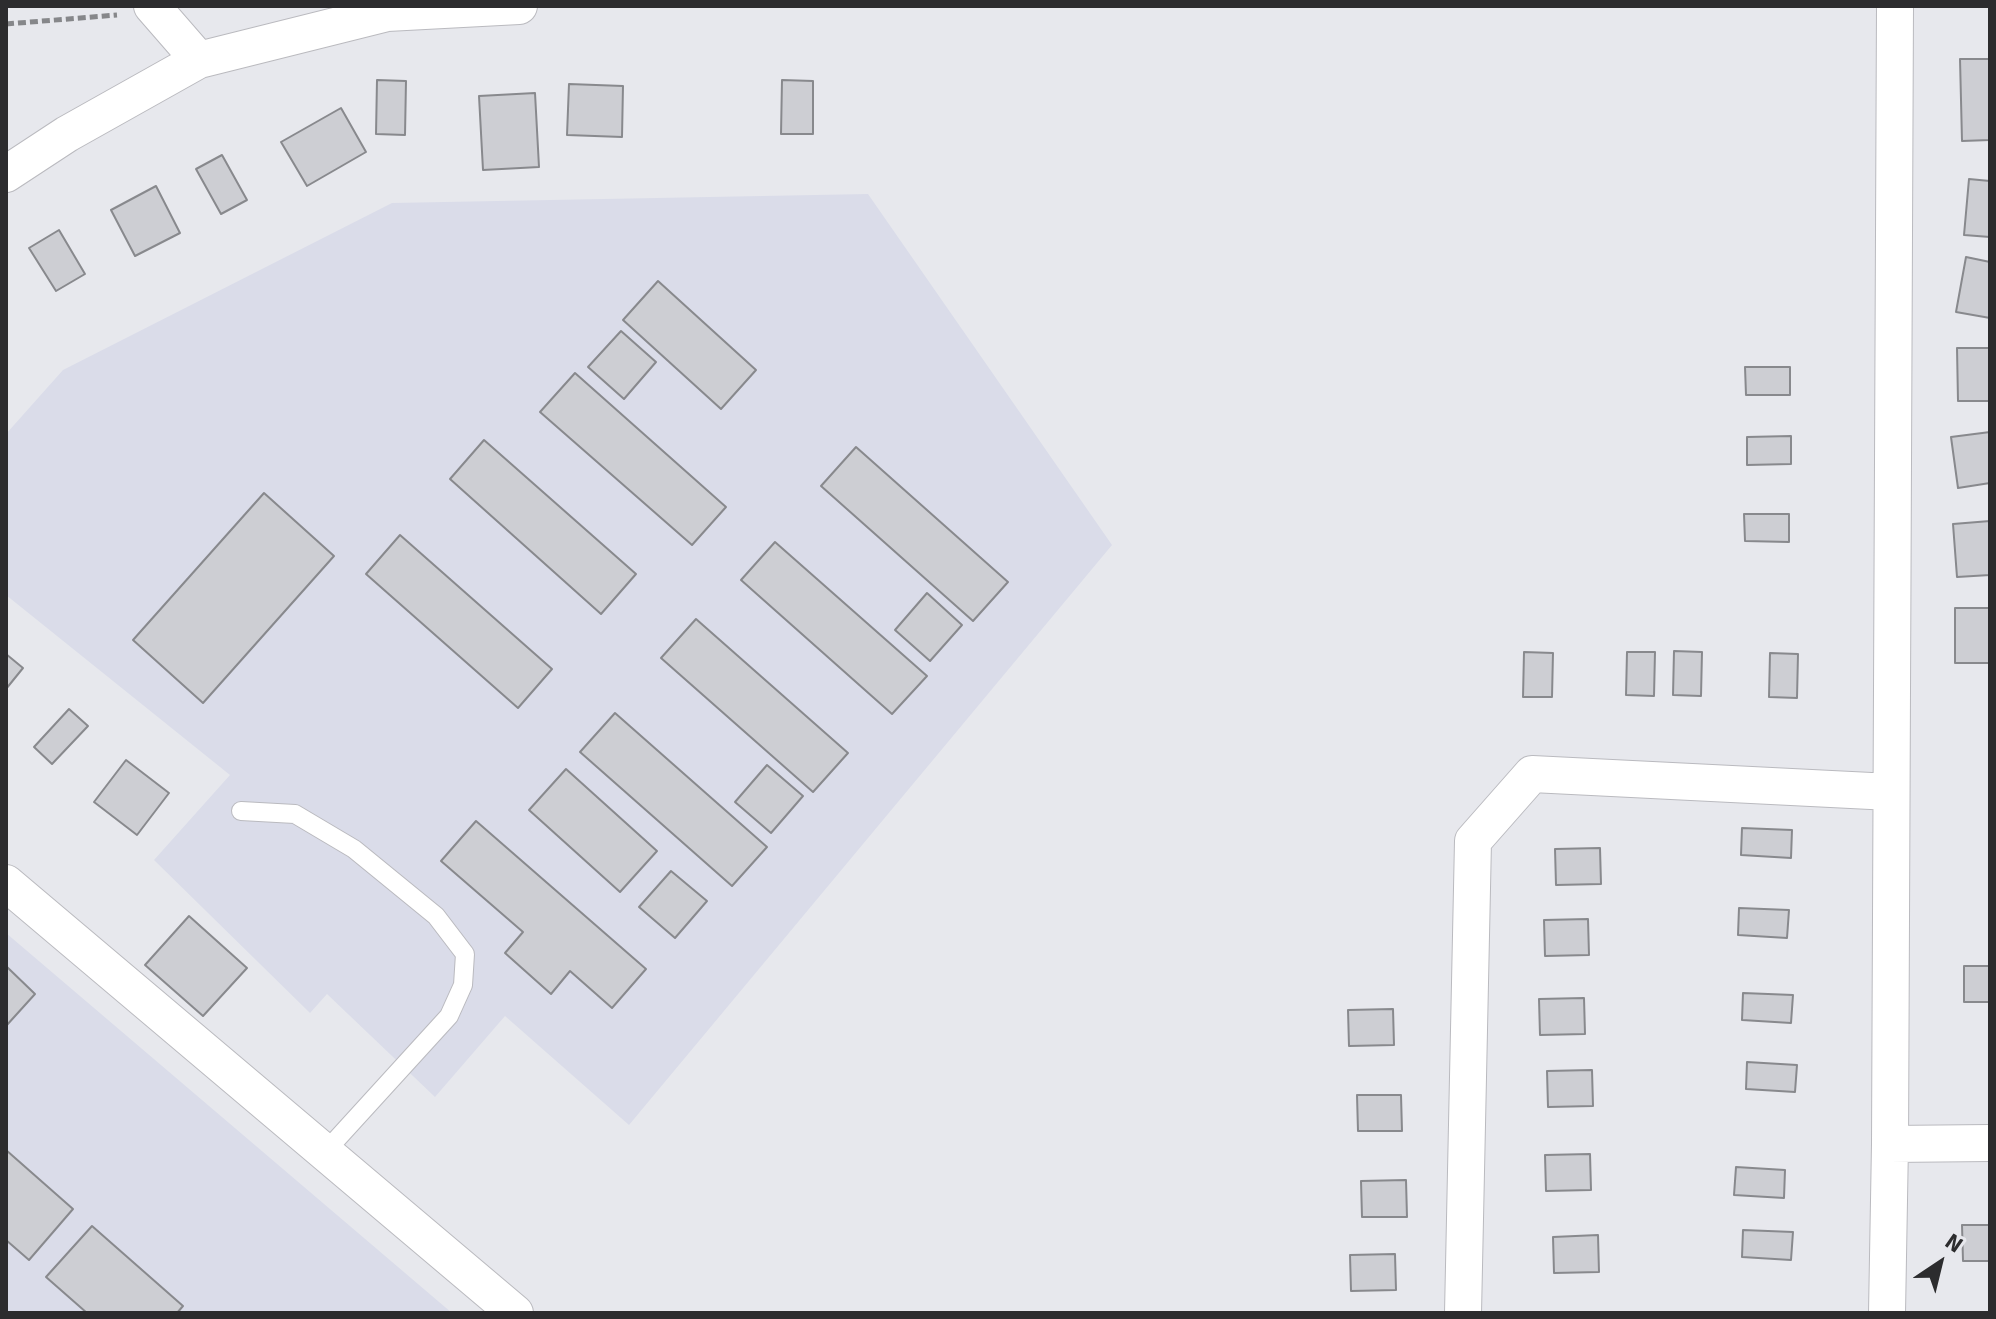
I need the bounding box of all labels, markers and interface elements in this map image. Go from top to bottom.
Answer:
north arrow [1900,1223,1980,1303]
text: N [1940,1227,1968,1258]

